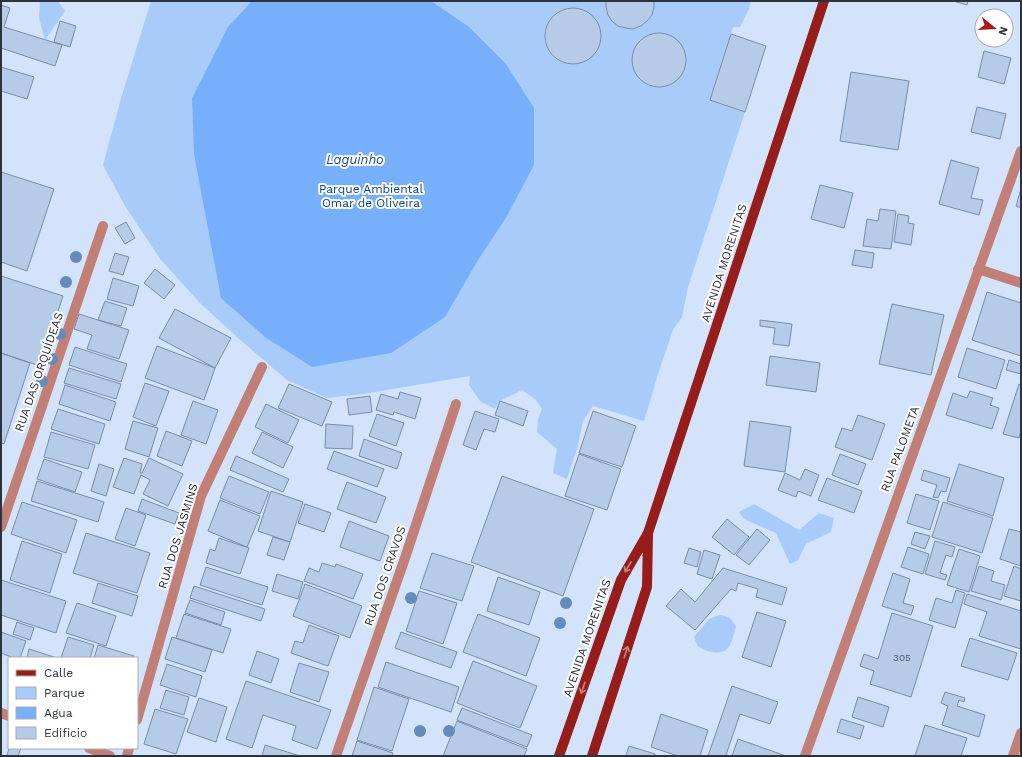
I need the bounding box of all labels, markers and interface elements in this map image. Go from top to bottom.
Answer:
north arrow [974,8,1014,48]
text: N [996,25,1010,37]
water label: Laguinho [326,152,384,167]
park label: Parque Ambiental Omar de Oliveira [319,182,423,210]
street label: AVENIDA MORENITAS [698,202,750,324]
street label: RUA DAS ORQUÍDEAS [12,310,66,434]
street label: RUA PALOMETA [878,404,922,494]
street label: RUA DOS JASMINS [155,482,201,590]
street label: RUA DOS CRAVOS [361,524,409,628]
one-way arrow [624,561,632,573]
street label: AVENIDA MORENITAS [560,577,614,699]
one-way arrow [622,647,630,659]
house number: 305 [893,652,911,663]
legend [8,657,138,749]
text: Calle [44,666,73,680]
one-way arrow [578,682,586,694]
text: Parque [44,686,85,700]
text: Agua [44,706,73,720]
text: Edificio [44,726,87,740]

